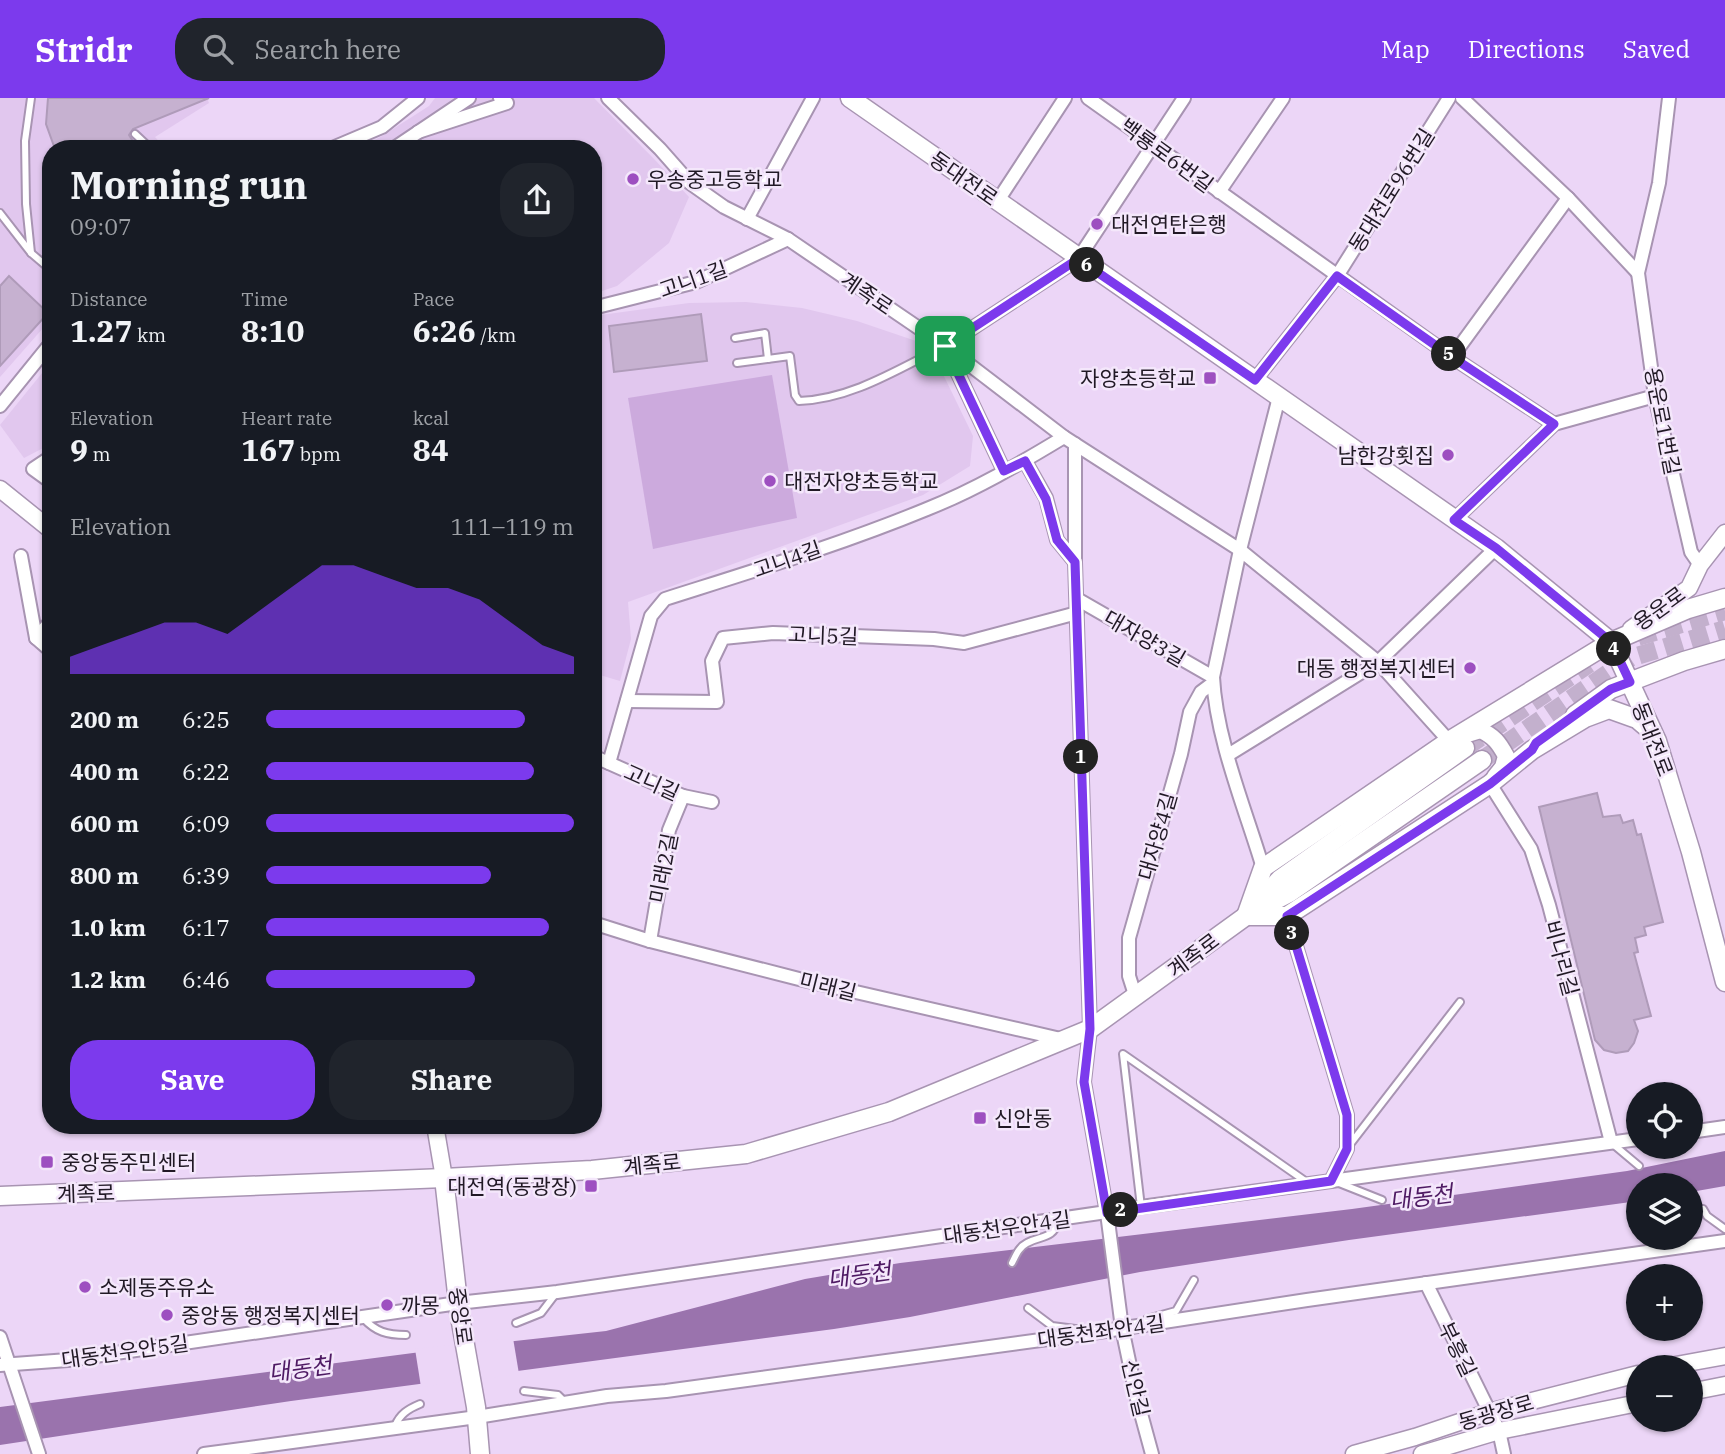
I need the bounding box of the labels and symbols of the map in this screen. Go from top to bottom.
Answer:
street label: 백룡로6번길 [1115,112,1219,198]
street label: 동대전로96번길 [1342,123,1440,257]
street label: 동대전로 [924,144,1004,212]
place label: 우송중고등학교 [647,165,782,193]
marker: 우송중고등학교 [625,171,641,187]
place label: 대전연탄은행 [1111,210,1227,238]
marker: 대전연탄은행 [1089,216,1105,232]
pin: 6 [1070,248,1104,282]
street label: 고니1길 [655,254,731,304]
street label: 계족로 [835,265,899,321]
pin [915,316,975,376]
pin: 5 [1432,336,1466,372]
place label: 자양초등학교 [1080,364,1196,392]
street label: 용운로1번길 [1639,365,1687,477]
marker: 자양초등학교 [1202,370,1218,386]
place label: 남한강횟집 [1337,441,1434,469]
marker: 남한강횟집 [1440,447,1456,463]
place label: 대전자양초등학교 [784,467,939,495]
marker: 대전자양초등학교 [762,473,778,489]
street label: 고니4길 [749,534,825,584]
street label: 용운로 [1627,580,1691,636]
street label: 대자양3길 [1099,603,1191,673]
street label: 고니5길 [787,620,859,650]
pin: 4 [1596,632,1632,666]
place label: 대동 행정복지센터 [1297,654,1456,682]
marker: 대동 행정복지센터 [1462,660,1478,676]
street label: 동대전로 [1626,698,1680,780]
pin: 1 [1064,740,1098,774]
street label: 고니길 [620,757,684,807]
street label: 대자양4길 [1131,789,1183,883]
street label: 미래2길 [643,831,683,905]
pin: 3 [1274,916,1310,950]
street label: 비나리길 [1538,917,1586,999]
street label: 계족로 [1161,926,1225,984]
street label: 미래길 [796,965,860,1007]
place label: 신안동 [994,1104,1052,1132]
marker: 신안동 [972,1110,988,1126]
street label: 계족로 [622,1147,682,1181]
place label: 중앙동주민센터 [61,1148,196,1176]
marker: 중앙동주민센터 [39,1154,55,1170]
place label: 대전역(동광장) [447,1172,577,1200]
water label: 대동천 [1388,1177,1457,1215]
street label: 계족로 [57,1178,115,1208]
marker: 대전역(동광장) [583,1178,599,1194]
pin: 2 [1104,1192,1138,1228]
street label: 대동천우안4길 [941,1204,1073,1250]
water label: 대동천 [825,1254,895,1293]
place label: 소제동주유소 [99,1273,215,1301]
marker: 소제동주유소 [77,1279,93,1295]
street label: 중앙로 [443,1285,479,1347]
place label: 까몽 [401,1291,440,1319]
marker: 까몽 [379,1297,395,1313]
place label: 중앙동 행정복지센터 [181,1301,360,1329]
marker: 중앙동 행정복지센터 [159,1307,175,1323]
street label: 대동천좌안4길 [1035,1308,1167,1354]
street label: 부흥길 [1433,1317,1483,1381]
street label: 대동천우안5길 [59,1328,191,1374]
water label: 대동천 [266,1348,336,1387]
street label: 신안길 [1116,1357,1156,1419]
street label: 동광장로 [1455,1388,1537,1436]

